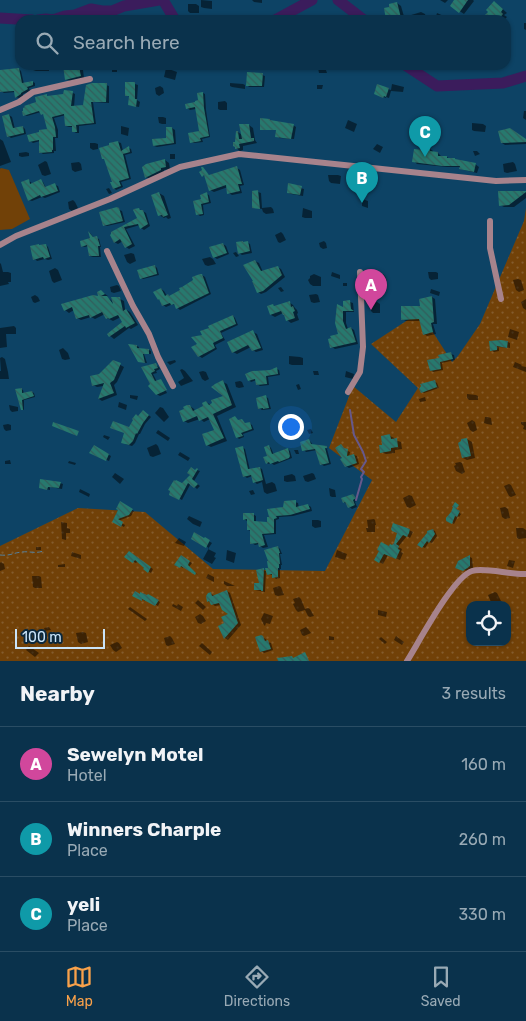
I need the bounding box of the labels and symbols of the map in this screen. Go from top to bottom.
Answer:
pin: C [409,116,441,157]
pin: B [346,162,378,203]
pin: A [355,269,387,310]
your location [278,414,304,440]
scale bar [15,626,105,649]

